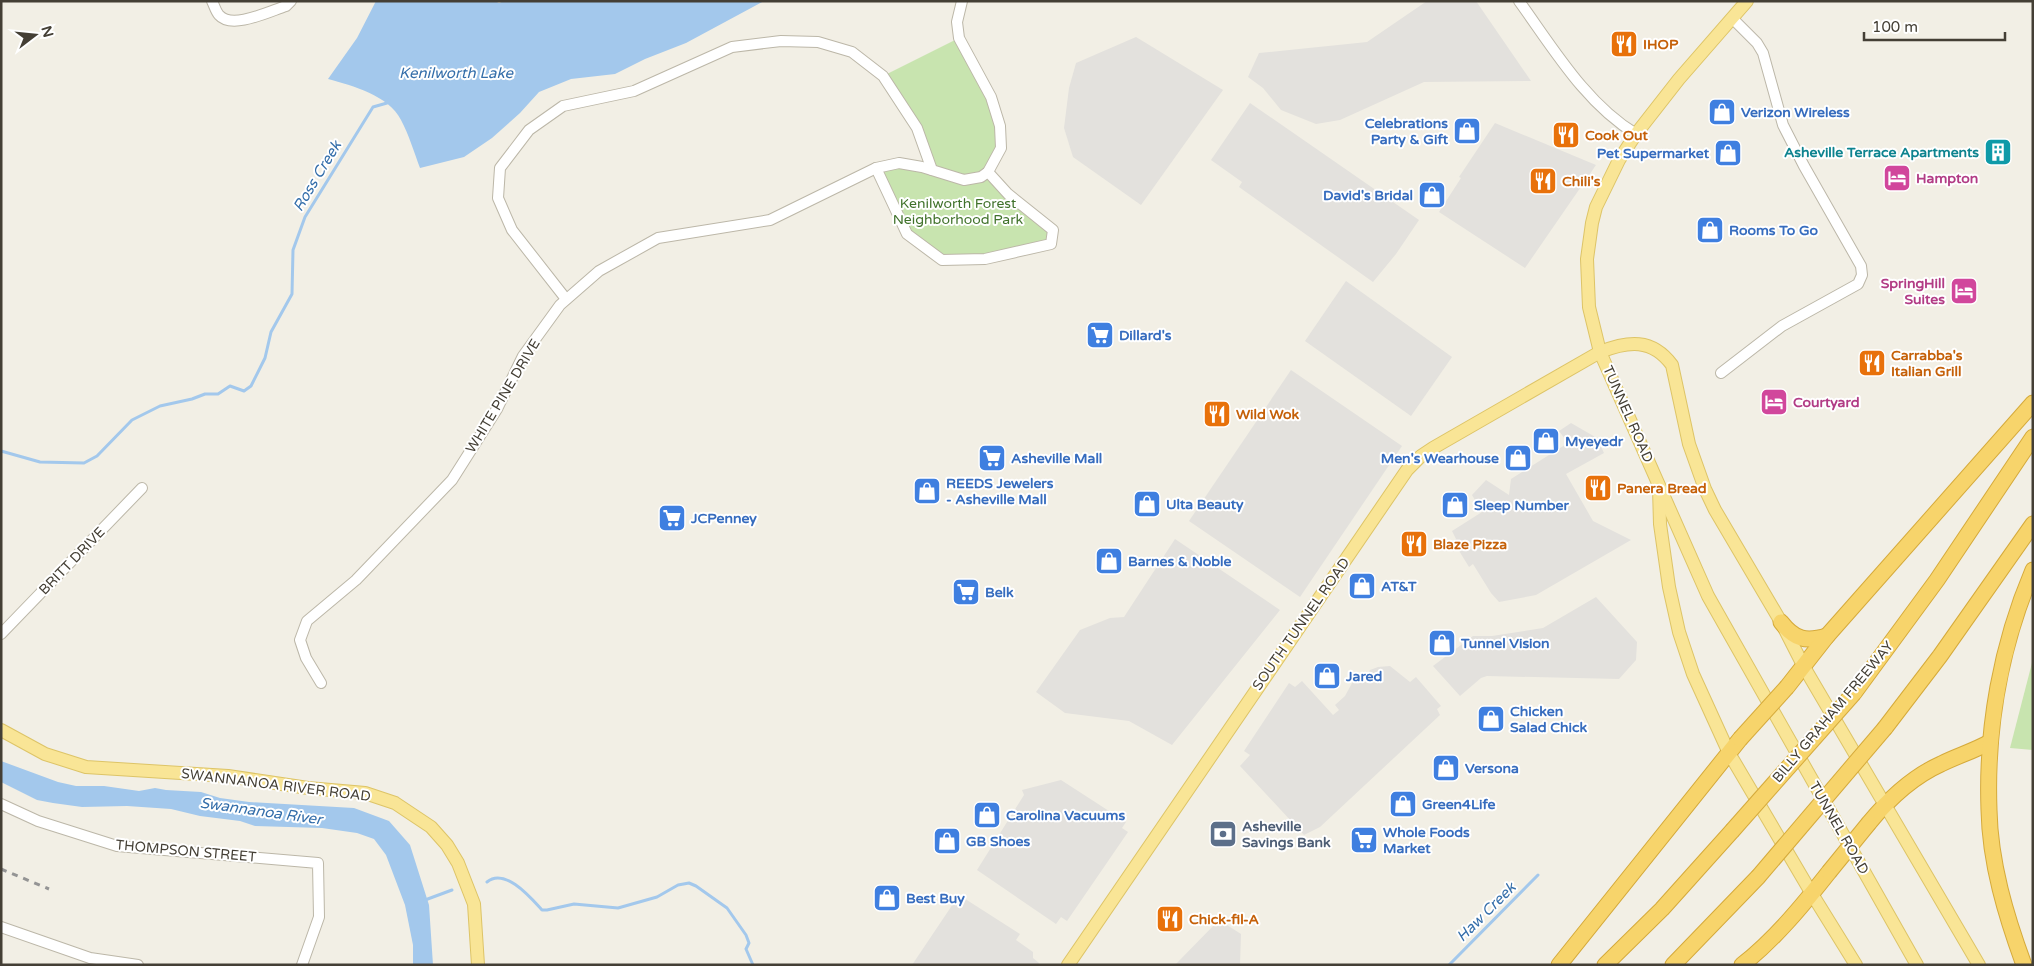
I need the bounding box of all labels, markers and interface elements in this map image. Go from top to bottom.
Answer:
north arrow [10,10,60,60]
scale bar [1864,10,2005,42]
text: 100 m [1872,18,1918,36]
text: N [37,24,57,39]
restaurant icon: IHOP [1609,29,1639,59]
place label: IHOP [1643,36,1679,53]
water label: Kenilworth Lake [399,64,515,82]
shop icon: Verizon Wireless [1707,97,1737,127]
place label: Verizon Wireless [1741,104,1850,121]
place label: Celebrations Party & Gift [1365,115,1449,148]
shop icon: Celebrations Party & Gift [1452,116,1482,146]
restaurant icon: Cook Out [1551,120,1581,150]
place label: Cook Out [1585,127,1649,144]
water label: Ross Creek [289,136,346,215]
building icon: Asheville Terrace Apartments [1983,137,2013,167]
shop icon: Pet Supermarket [1713,138,1743,168]
place label: Asheville Terrace Apartments [1784,144,1979,161]
place label: Pet Supermarket [1597,145,1710,162]
hotel icon: Hampton [1882,163,1912,193]
restaurant icon: Chili's [1528,166,1558,196]
place label: Hampton [1916,170,1978,187]
place label: Chili's [1562,173,1601,190]
shop icon: David's Bridal [1417,180,1447,210]
place label: David's Bridal [1323,187,1413,204]
park label: Kenilworth Forest Neighborhood Park [893,195,1024,228]
shop icon: Rooms To Go [1695,215,1725,245]
place label: Rooms To Go [1729,222,1819,239]
place label: SpringHill Suites [1881,275,1945,308]
hotel icon: SpringHill Suites [1949,276,1979,306]
supermarket icon: Dillard's [1085,320,1115,350]
place label: Dillard's [1119,327,1172,344]
street label: WHITE PINE DRIVE [462,336,544,456]
place label: Carrabba's Italian Grill [1891,347,1963,380]
restaurant icon: Carrabba's Italian Grill [1857,348,1887,378]
street label: TUNNEL ROAD [1599,363,1657,465]
hotel icon: Courtyard [1759,387,1789,417]
place label: Courtyard [1793,394,1860,411]
restaurant icon: Wild Wok [1202,399,1232,429]
place label: Wild Wok [1236,406,1299,423]
shop icon: Myeyedr [1531,426,1561,456]
place label: Myeyedr [1565,433,1624,450]
supermarket icon: Asheville Mall [977,443,1007,473]
shop icon: Men's Wearhouse [1503,443,1533,473]
place label: Asheville Mall [1011,450,1102,467]
place label: Men's Wearhouse [1381,450,1499,467]
restaurant icon: Panera Bread [1583,473,1613,503]
place label: REEDS Jewelers - Asheville Mall [946,475,1054,508]
shop icon: REEDS Jewelers - Asheville Mall [912,476,942,506]
place label: Panera Bread [1617,480,1707,497]
shop icon: Ulta Beauty [1132,489,1162,519]
shop icon: Sleep Number [1440,490,1470,520]
place label: Ulta Beauty [1166,496,1244,513]
place label: Sleep Number [1474,497,1570,514]
supermarket icon: JCPenney [657,503,687,533]
place label: JCPenney [690,510,757,527]
street label: BRITT DRIVE [35,524,109,598]
restaurant icon: Blaze Pizza [1399,529,1429,559]
place label: Blaze Pizza [1433,536,1507,553]
shop icon: Barnes & Noble [1094,546,1124,576]
place label: Barnes & Noble [1128,553,1232,570]
street label: SOUTH TUNNEL ROAD [1249,555,1353,693]
shop icon: AT&T [1347,571,1377,601]
supermarket icon: Belk [951,577,981,607]
place label: AT&T [1381,578,1417,595]
place label: Belk [985,584,1014,601]
shop icon: Tunnel Vision [1427,628,1457,658]
place label: Tunnel Vision [1460,635,1550,652]
street label: BILLY GRAHAM FREEWAY [1769,638,1897,786]
shop icon: Jared [1312,661,1342,691]
place label: Jared [1345,668,1382,685]
place label: Chicken Salad Chick [1510,703,1588,736]
shop icon: Chicken Salad Chick [1476,704,1506,734]
shop icon: Versona [1431,753,1461,783]
place label: Versona [1465,760,1519,777]
street label: SWANNANOA RIVER ROAD [180,765,372,805]
street label: TUNNEL ROAD [1806,779,1872,877]
shop icon: Green4Life [1388,789,1418,819]
water label: Swannanoa River [199,794,325,829]
place label: Green4Life [1422,796,1495,813]
shop icon: Carolina Vacuums [972,800,1002,830]
place label: Carolina Vacuums [1006,807,1125,824]
place label: Asheville Savings Bank [1242,818,1331,851]
bank icon: Asheville Savings Bank [1208,819,1238,849]
place label: Whole Foods Market [1383,824,1470,857]
supermarket icon: Whole Foods Market [1349,825,1379,855]
shop icon: GB Shoes [932,826,962,856]
place label: GB Shoes [966,833,1030,850]
street label: THOMPSON STREET [115,836,258,866]
water label: Haw Creek [1453,877,1521,945]
shop icon: Best Buy [872,883,902,913]
place label: Best Buy [906,890,965,907]
restaurant icon: Chick-fil-A [1155,904,1185,934]
place label: Chick-fil-A [1189,911,1259,928]

